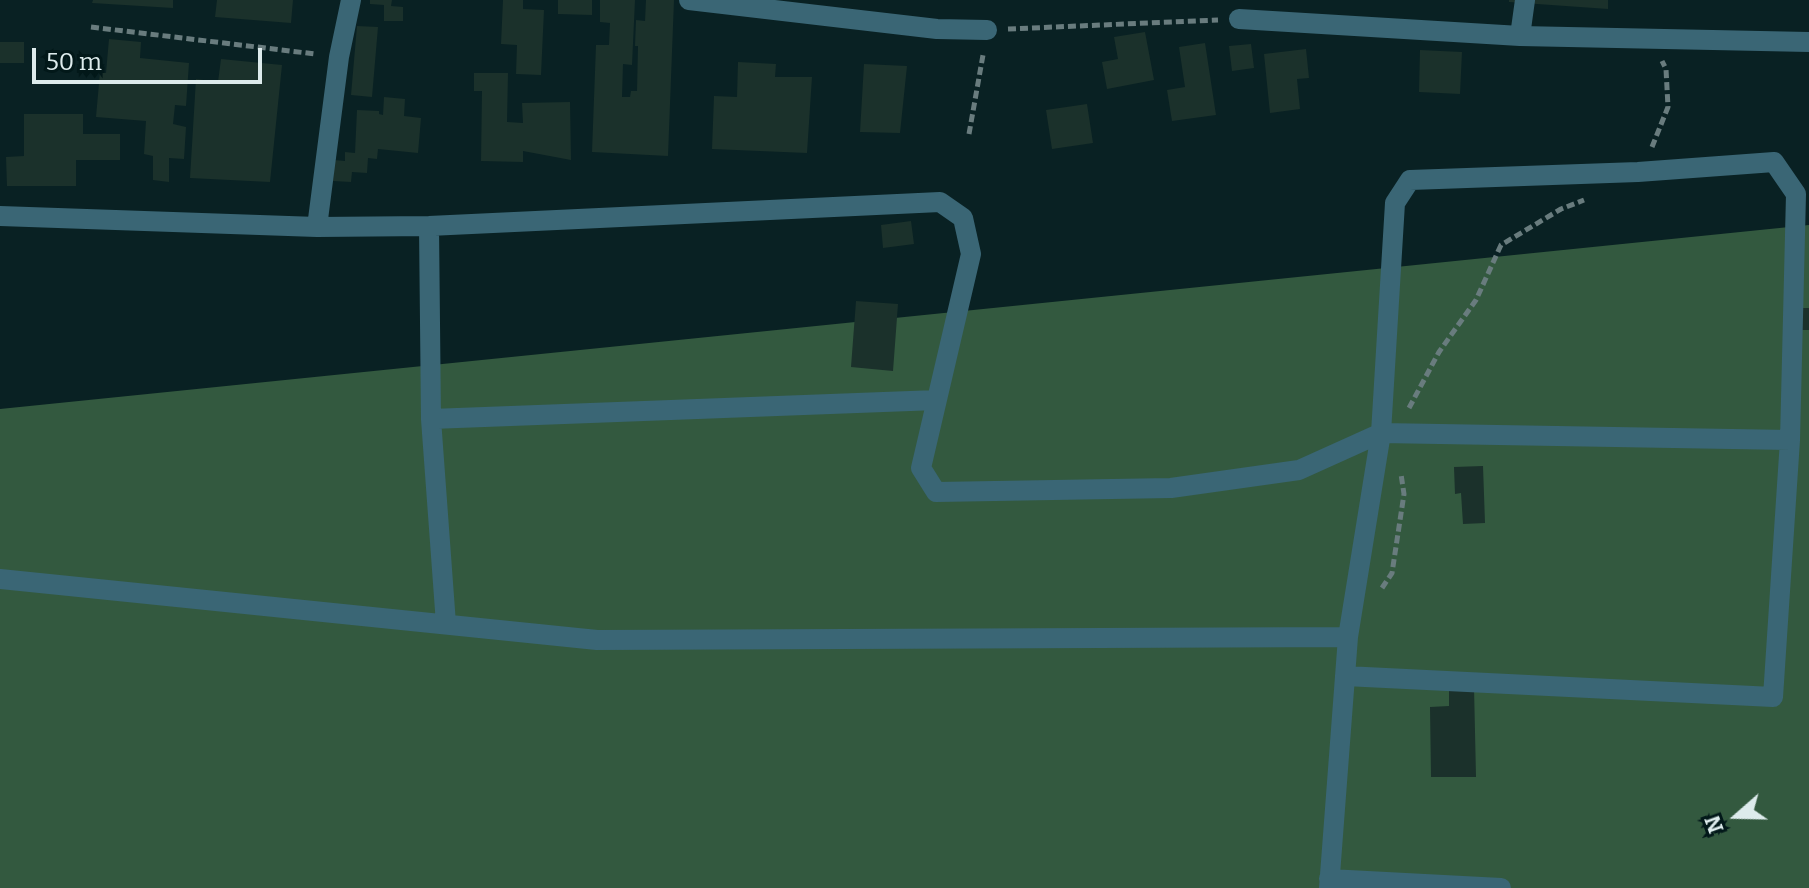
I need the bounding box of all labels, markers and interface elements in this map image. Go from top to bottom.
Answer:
scale bar [36,32,266,82]
text: 50 m [46,48,102,76]
north arrow [1697,776,1777,856]
text: N [1698,812,1730,837]

